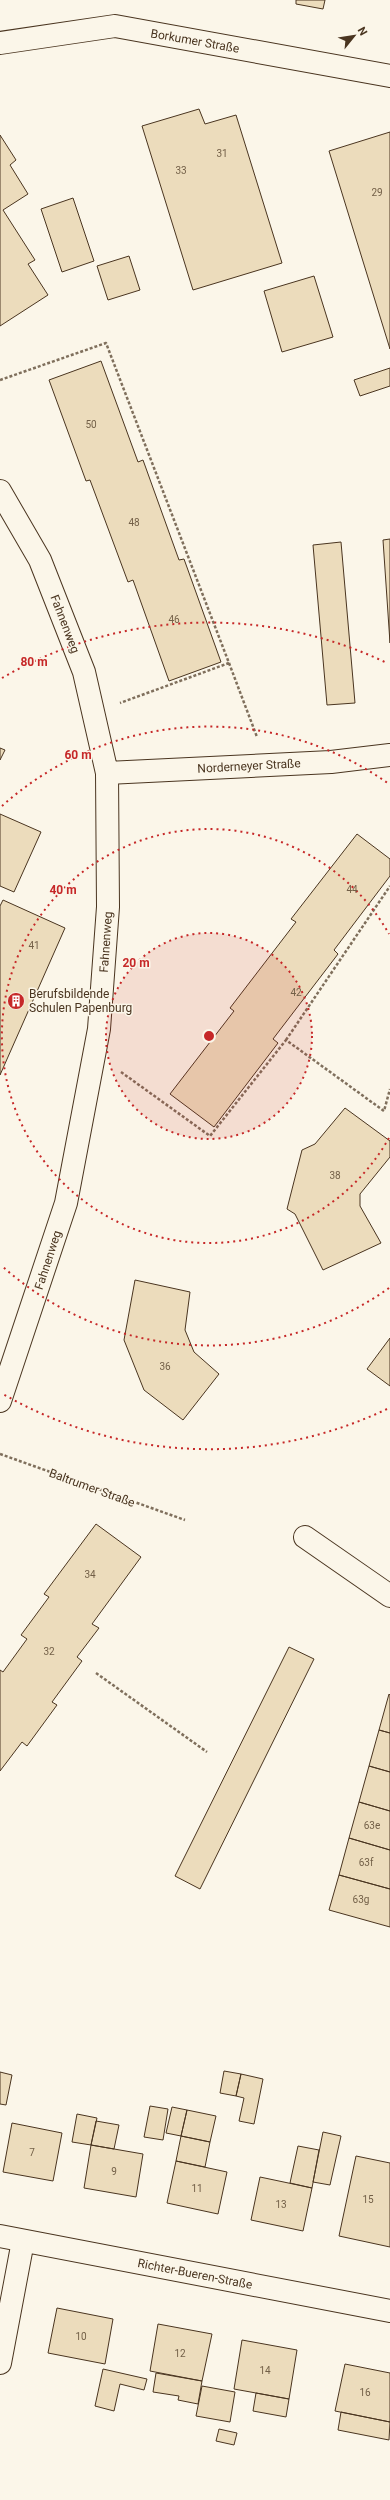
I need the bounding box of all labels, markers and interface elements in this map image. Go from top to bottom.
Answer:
north arrow [334,16,374,56]
text: N [355,25,370,38]
street label: Borkumer Straße [149,26,241,56]
house number: 31 [216,148,228,159]
house number: 33 [175,165,187,176]
house number: 29 [371,187,383,198]
house number: 50 [85,419,97,430]
house number: 48 [128,517,140,528]
street label: Fahnenweg [47,593,83,655]
house number: 46 [168,614,180,625]
text: 80 m [20,655,48,669]
text: 60 m [64,748,92,762]
street label: Norderneyer Straße [197,756,301,776]
text: 40 m [49,883,77,897]
house number: 44 [346,884,358,895]
street label: Fahnenweg [97,911,115,973]
house number: 41 [28,940,40,951]
text: 20 m [122,956,150,970]
place label: Berufsbildende Schulen Papenburg [29,987,132,1015]
house number: 42 [290,987,302,998]
building icon: Berufsbildende Schulen Papenburg [6,991,26,1011]
centre of rings [202,1029,216,1043]
house number: 38 [329,1170,341,1181]
street label: Fahnenweg [32,1229,64,1291]
house number: 36 [159,1361,171,1372]
street label: Baltrumer Straße [47,1466,137,1510]
house number: 34 [84,1569,96,1580]
house number: 32 [43,1646,55,1657]
house number: 63e [364,1820,380,1831]
house number: 63f [359,1857,374,1868]
house number: 63g [353,1894,369,1905]
house number: 7 [29,2147,35,2158]
house number: 9 [111,2166,117,2177]
house number: 11 [191,2183,203,2194]
house number: 15 [362,2194,374,2205]
house number: 13 [275,2199,287,2210]
street label: Richter-Bueren-Straße [136,2256,254,2292]
house number: 10 [75,2331,87,2342]
house number: 12 [174,2348,186,2359]
house number: 14 [259,2365,271,2376]
house number: 16 [359,2387,371,2398]

